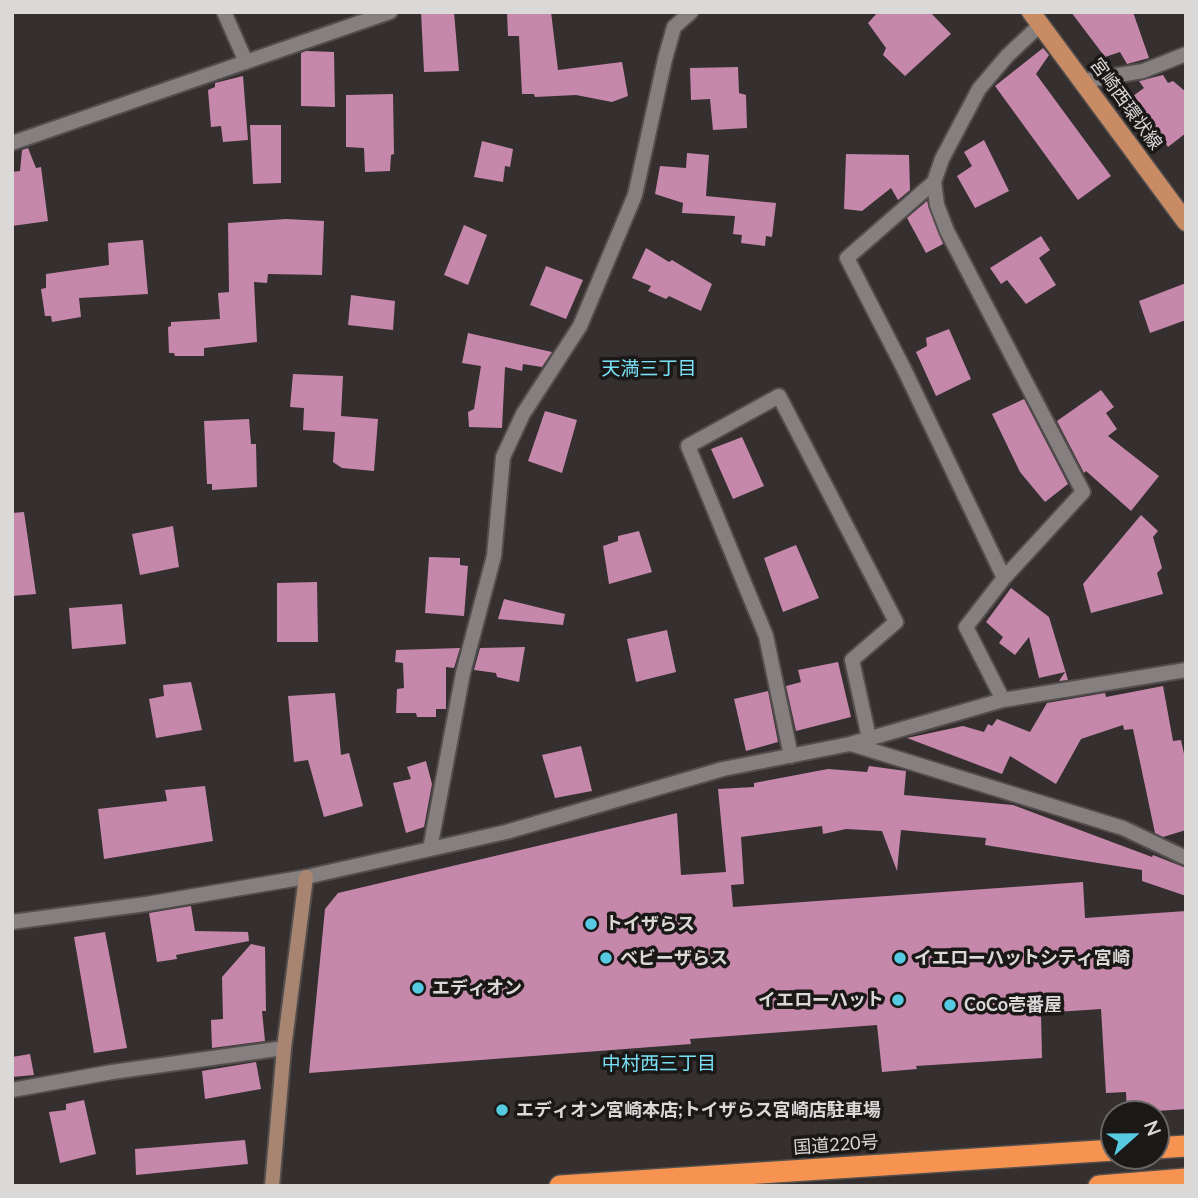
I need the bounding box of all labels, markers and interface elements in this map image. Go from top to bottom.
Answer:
street label: 宮崎西環状線 [1086,54,1166,154]
district label: 天満三丁目 [602,358,696,380]
place label: トイザらス [605,913,695,935]
marker: トイザらス [583,916,599,932]
place label: ベビーザらス [620,947,728,969]
place label: イエローハットシティ宮崎 [914,947,1130,969]
marker: ベビーザらス [598,950,614,966]
marker: イエローハットシティ宮崎 [892,950,908,966]
place label: エディオン [432,977,522,999]
marker: エディオン [410,980,426,996]
place label: イエローハット [758,989,884,1011]
marker: イエローハット [890,992,906,1008]
place label: CoCo壱番屋 [964,994,1062,1016]
marker: CoCo壱番屋 [942,997,958,1013]
district label: 中村西三丁目 [602,1053,716,1075]
place label: エディオン宮崎本店;トイザらス宮崎店駐車場 [516,1099,881,1121]
north arrow [1100,1100,1170,1170]
marker: エディオン宮崎本店;トイザらス宮崎店駐車場 [494,1102,510,1118]
text: N [1140,1117,1167,1139]
street label: 国道220号 [793,1131,879,1159]

